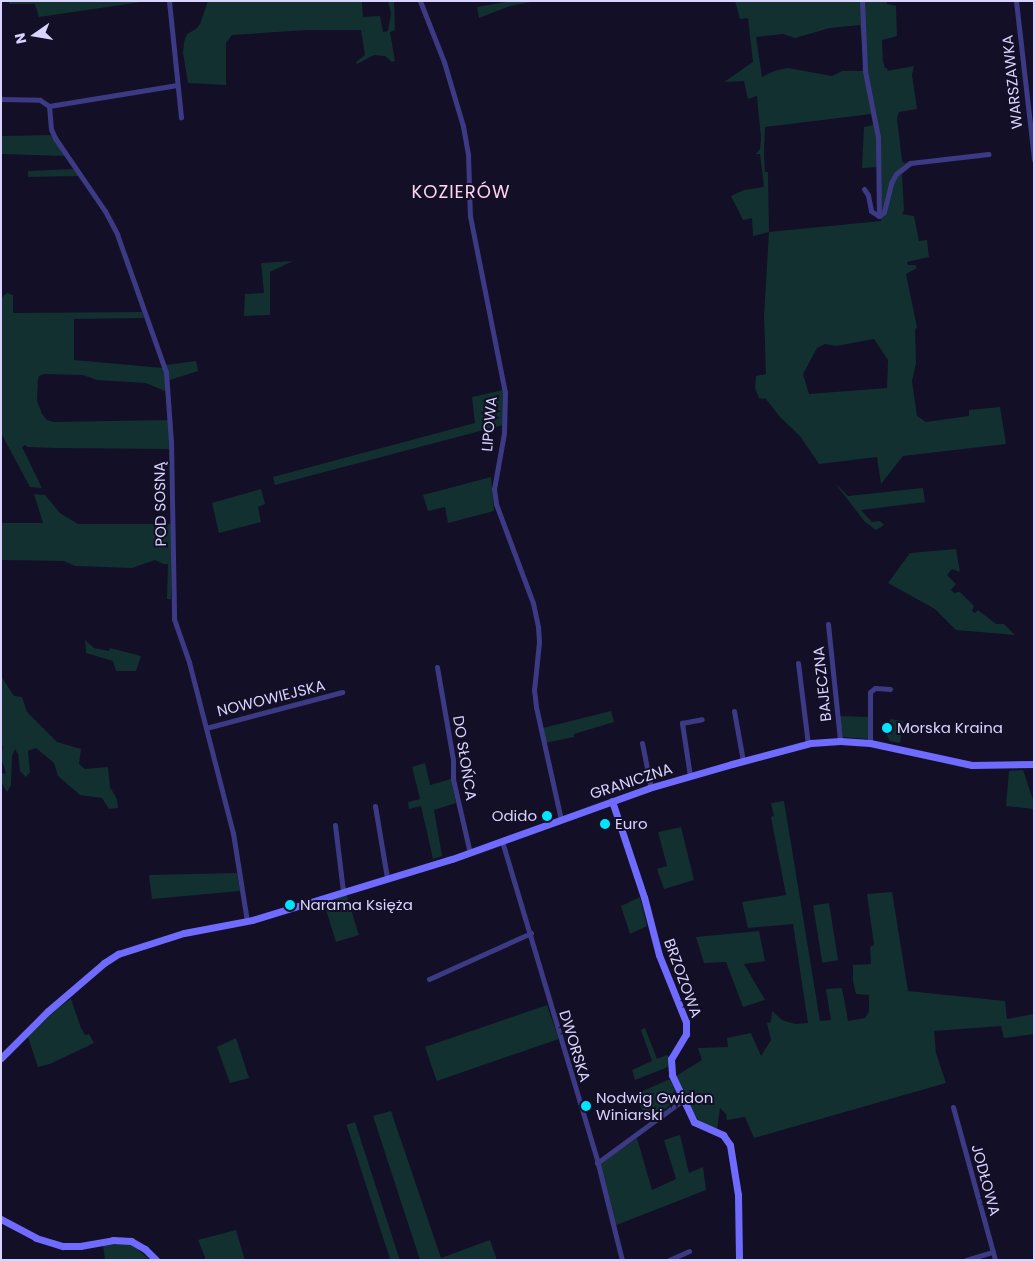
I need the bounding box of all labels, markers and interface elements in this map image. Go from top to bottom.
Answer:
north arrow [10,10,60,60]
text: N [9,31,31,46]
street label: WARSZAWKA [998,34,1026,130]
district label: KOZIERÓW [411,181,511,203]
street label: LIPOWA [478,396,500,452]
street label: POD SOSNĄ [150,461,170,547]
street label: BAJECZNA [809,646,835,722]
street label: NOWOWIEJSKA [215,676,327,720]
street label: DO SŁOŃCA [449,714,481,802]
place label: Morska Kraina [897,719,1003,737]
marker: Morska Kraina [881,722,893,734]
street label: GRANICZNA [588,759,674,803]
place label: Odido [492,807,537,825]
marker: Odido [541,810,553,822]
place label: Euro [615,815,647,833]
marker: Euro [599,818,611,830]
place label: Narama Księża [300,896,413,914]
marker: Narama Księża [284,899,296,911]
street label: BRZOZOWA [660,936,706,1020]
street label: DWORSKA [556,1008,594,1084]
place label: Nodwig Gwidon Winiarski [596,1088,713,1123]
marker: Nodwig Gwidon Winiarski [580,1100,592,1112]
street label: JODŁOWA [968,1142,1004,1218]

